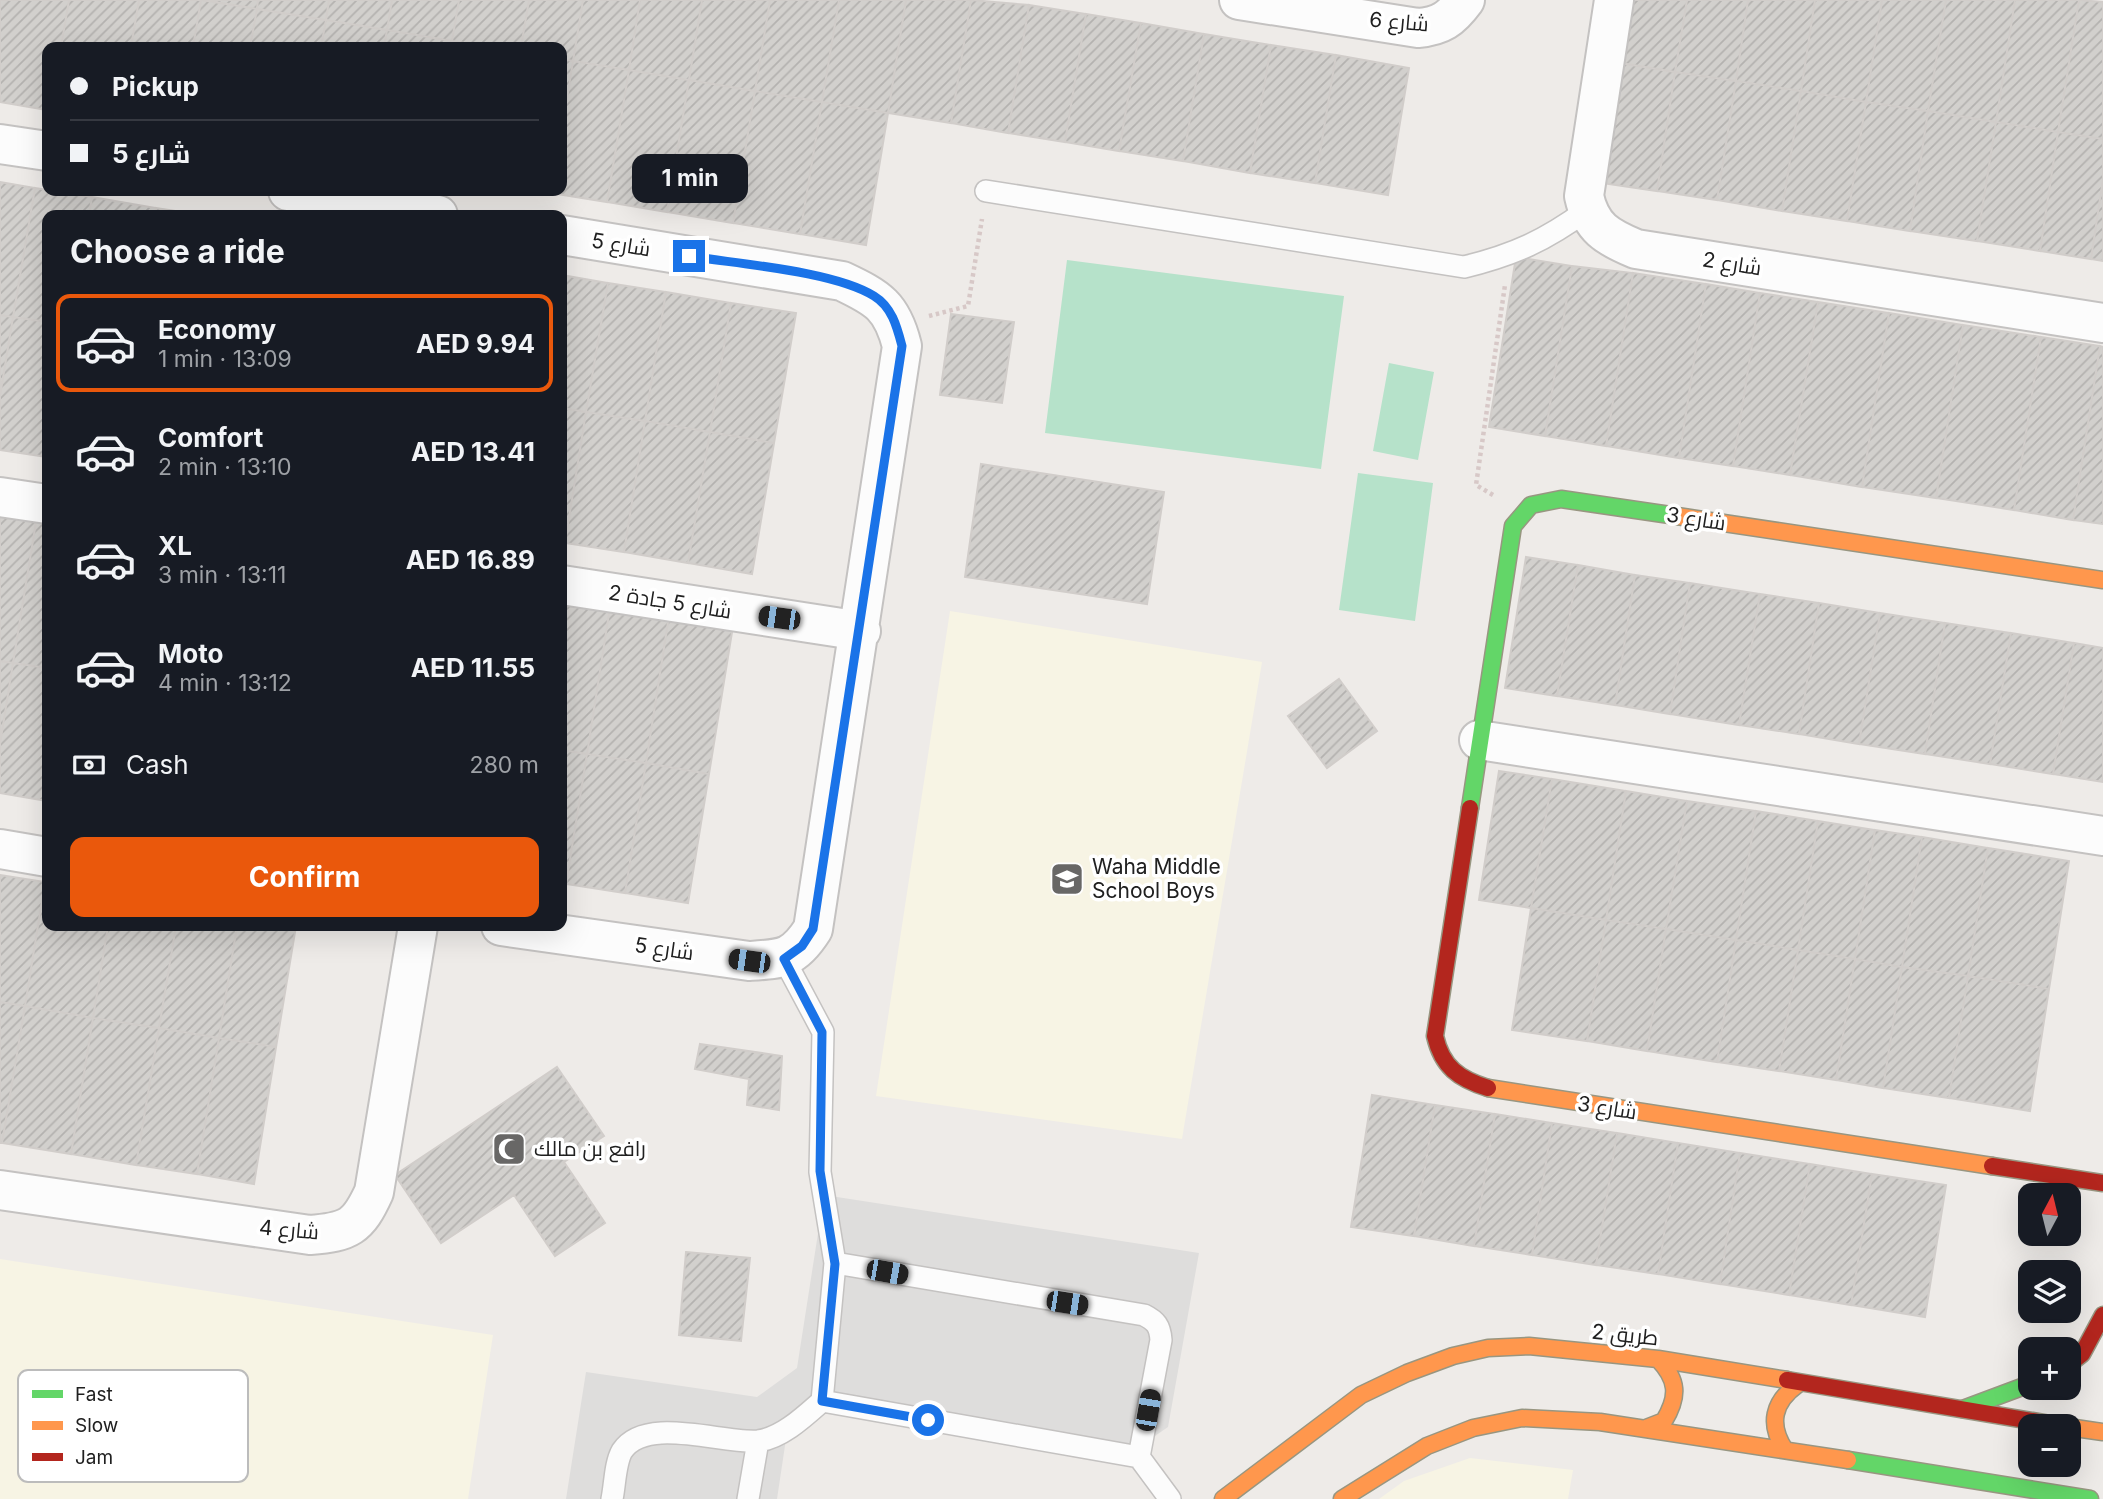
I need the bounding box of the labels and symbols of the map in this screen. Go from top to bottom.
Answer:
street label: شارع 6 [1368,6,1430,39]
callout: 1 min [631,154,747,204]
street label: شارع 5 [589,228,652,263]
route end [673,240,705,272]
street label: شارع 2 [1700,247,1763,282]
street label: شارع 3 [1664,502,1727,537]
street label: شارع 5 جادة 2 [606,579,733,626]
car [757,605,802,631]
place label: Waha Middle School Boys [1092,854,1221,903]
school or university icon: Waha Middle School Boys [1048,860,1086,898]
street label: شارع 5 [633,932,695,967]
car [727,948,772,974]
street label: شارع 3 [1575,1091,1638,1126]
mosque icon: رافع بن مالك [490,1130,528,1168]
place label: رافع بن مالك [534,1136,646,1163]
north arrow [2018,1183,2081,1246]
street label: شارع 4 [258,1214,320,1247]
car [865,1258,910,1286]
car [1045,1289,1090,1317]
street label: طريق 2 [1590,1319,1660,1351]
legend [18,1370,248,1482]
text: Fast [75,1383,113,1406]
car [1135,1387,1162,1433]
route start [912,1404,944,1436]
text: Slow [75,1414,118,1437]
text: Jam [75,1446,113,1469]

